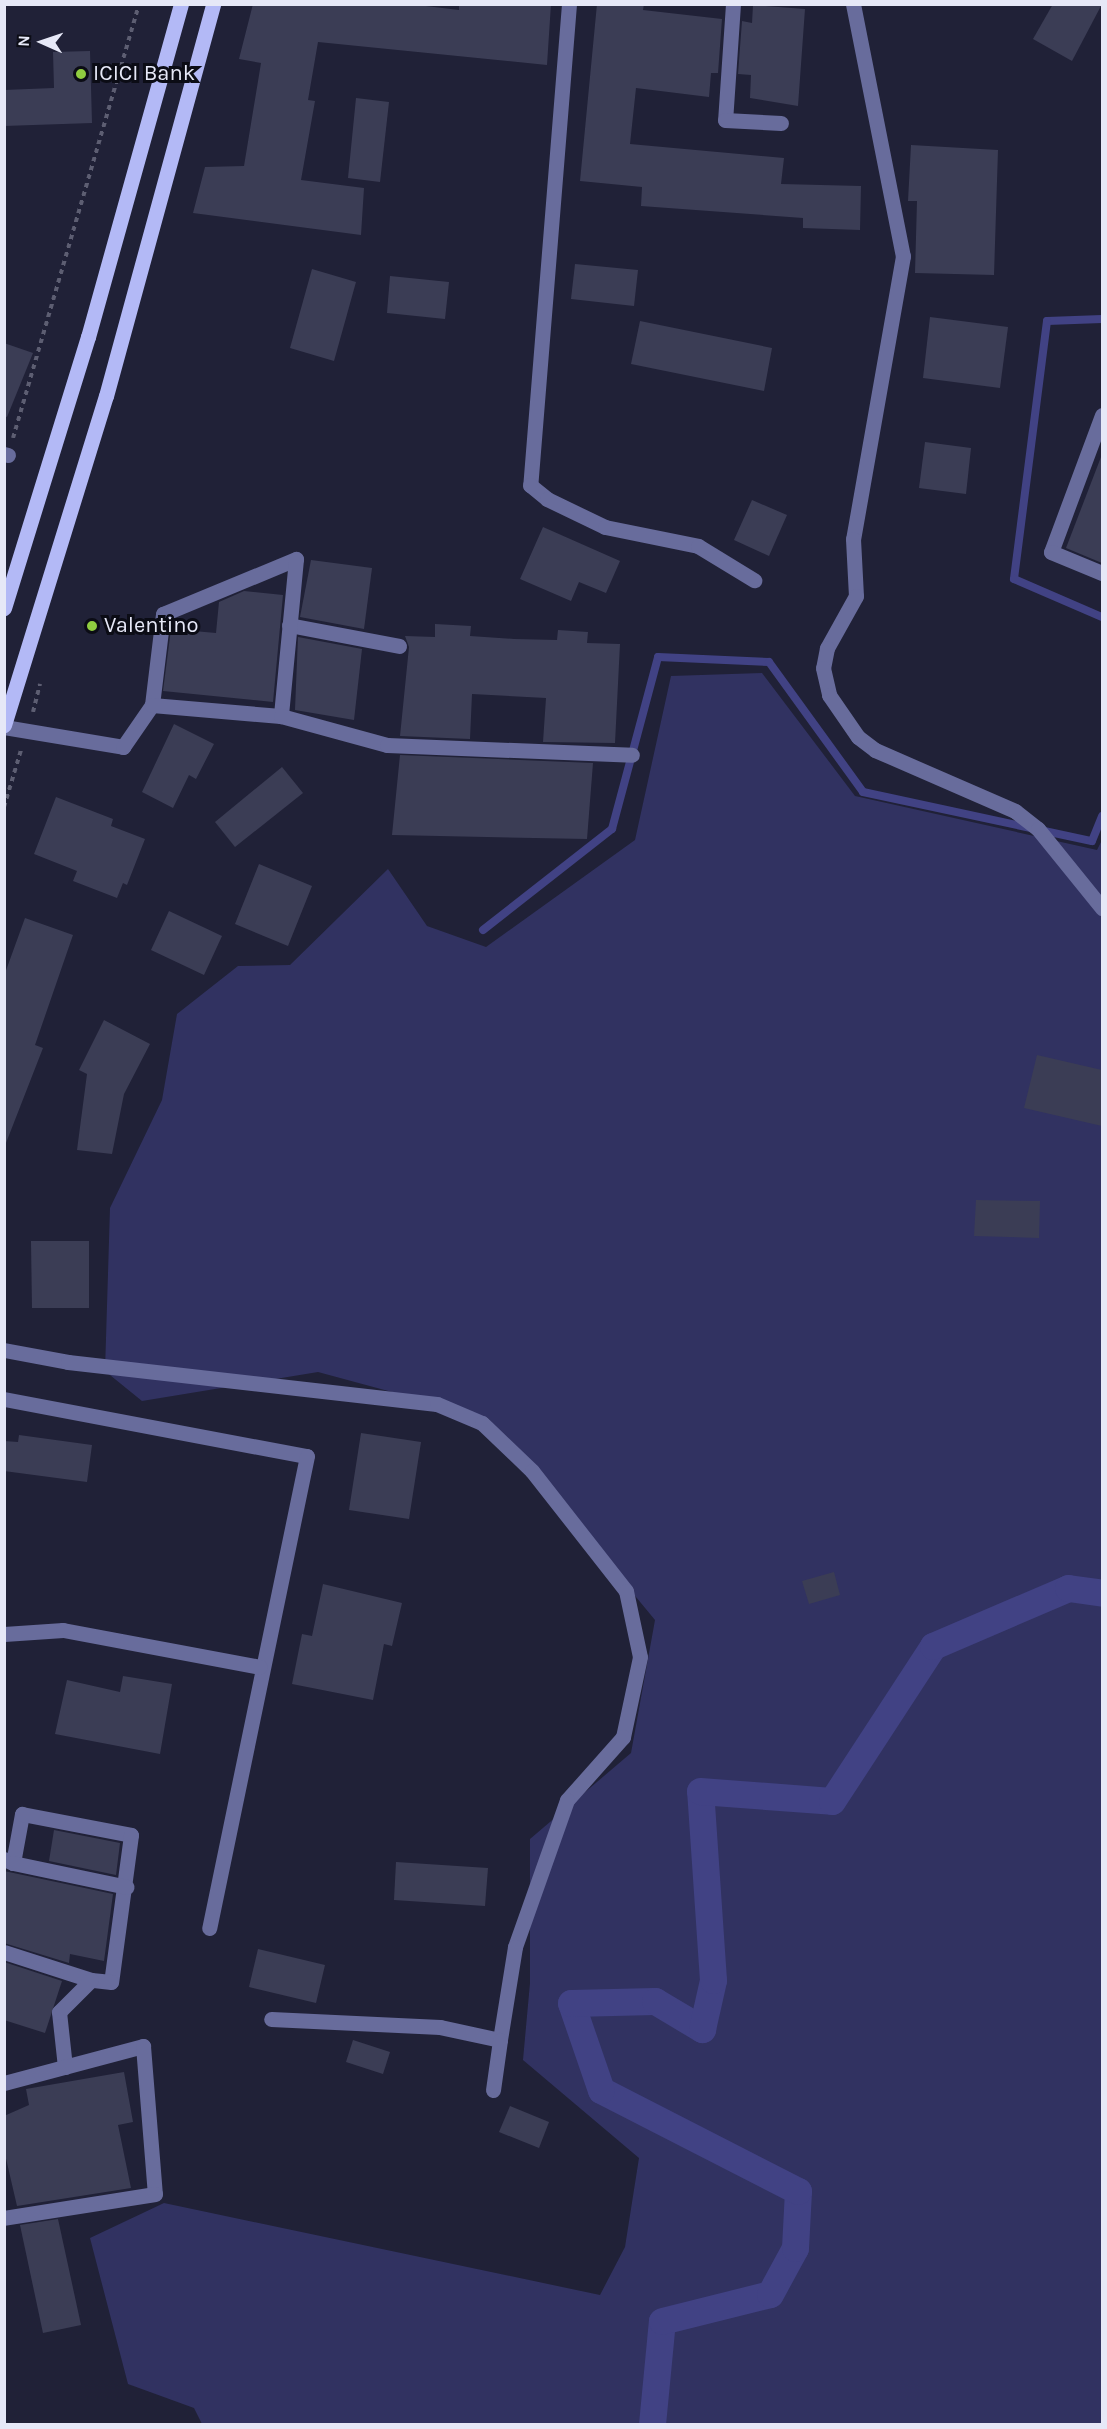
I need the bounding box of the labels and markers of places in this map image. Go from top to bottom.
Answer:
place label: ICICI Bank [93,61,195,87]
marker: ICICI Bank [74,67,88,81]
place label: Valentino [104,613,199,639]
marker: Valentino [85,619,99,633]

